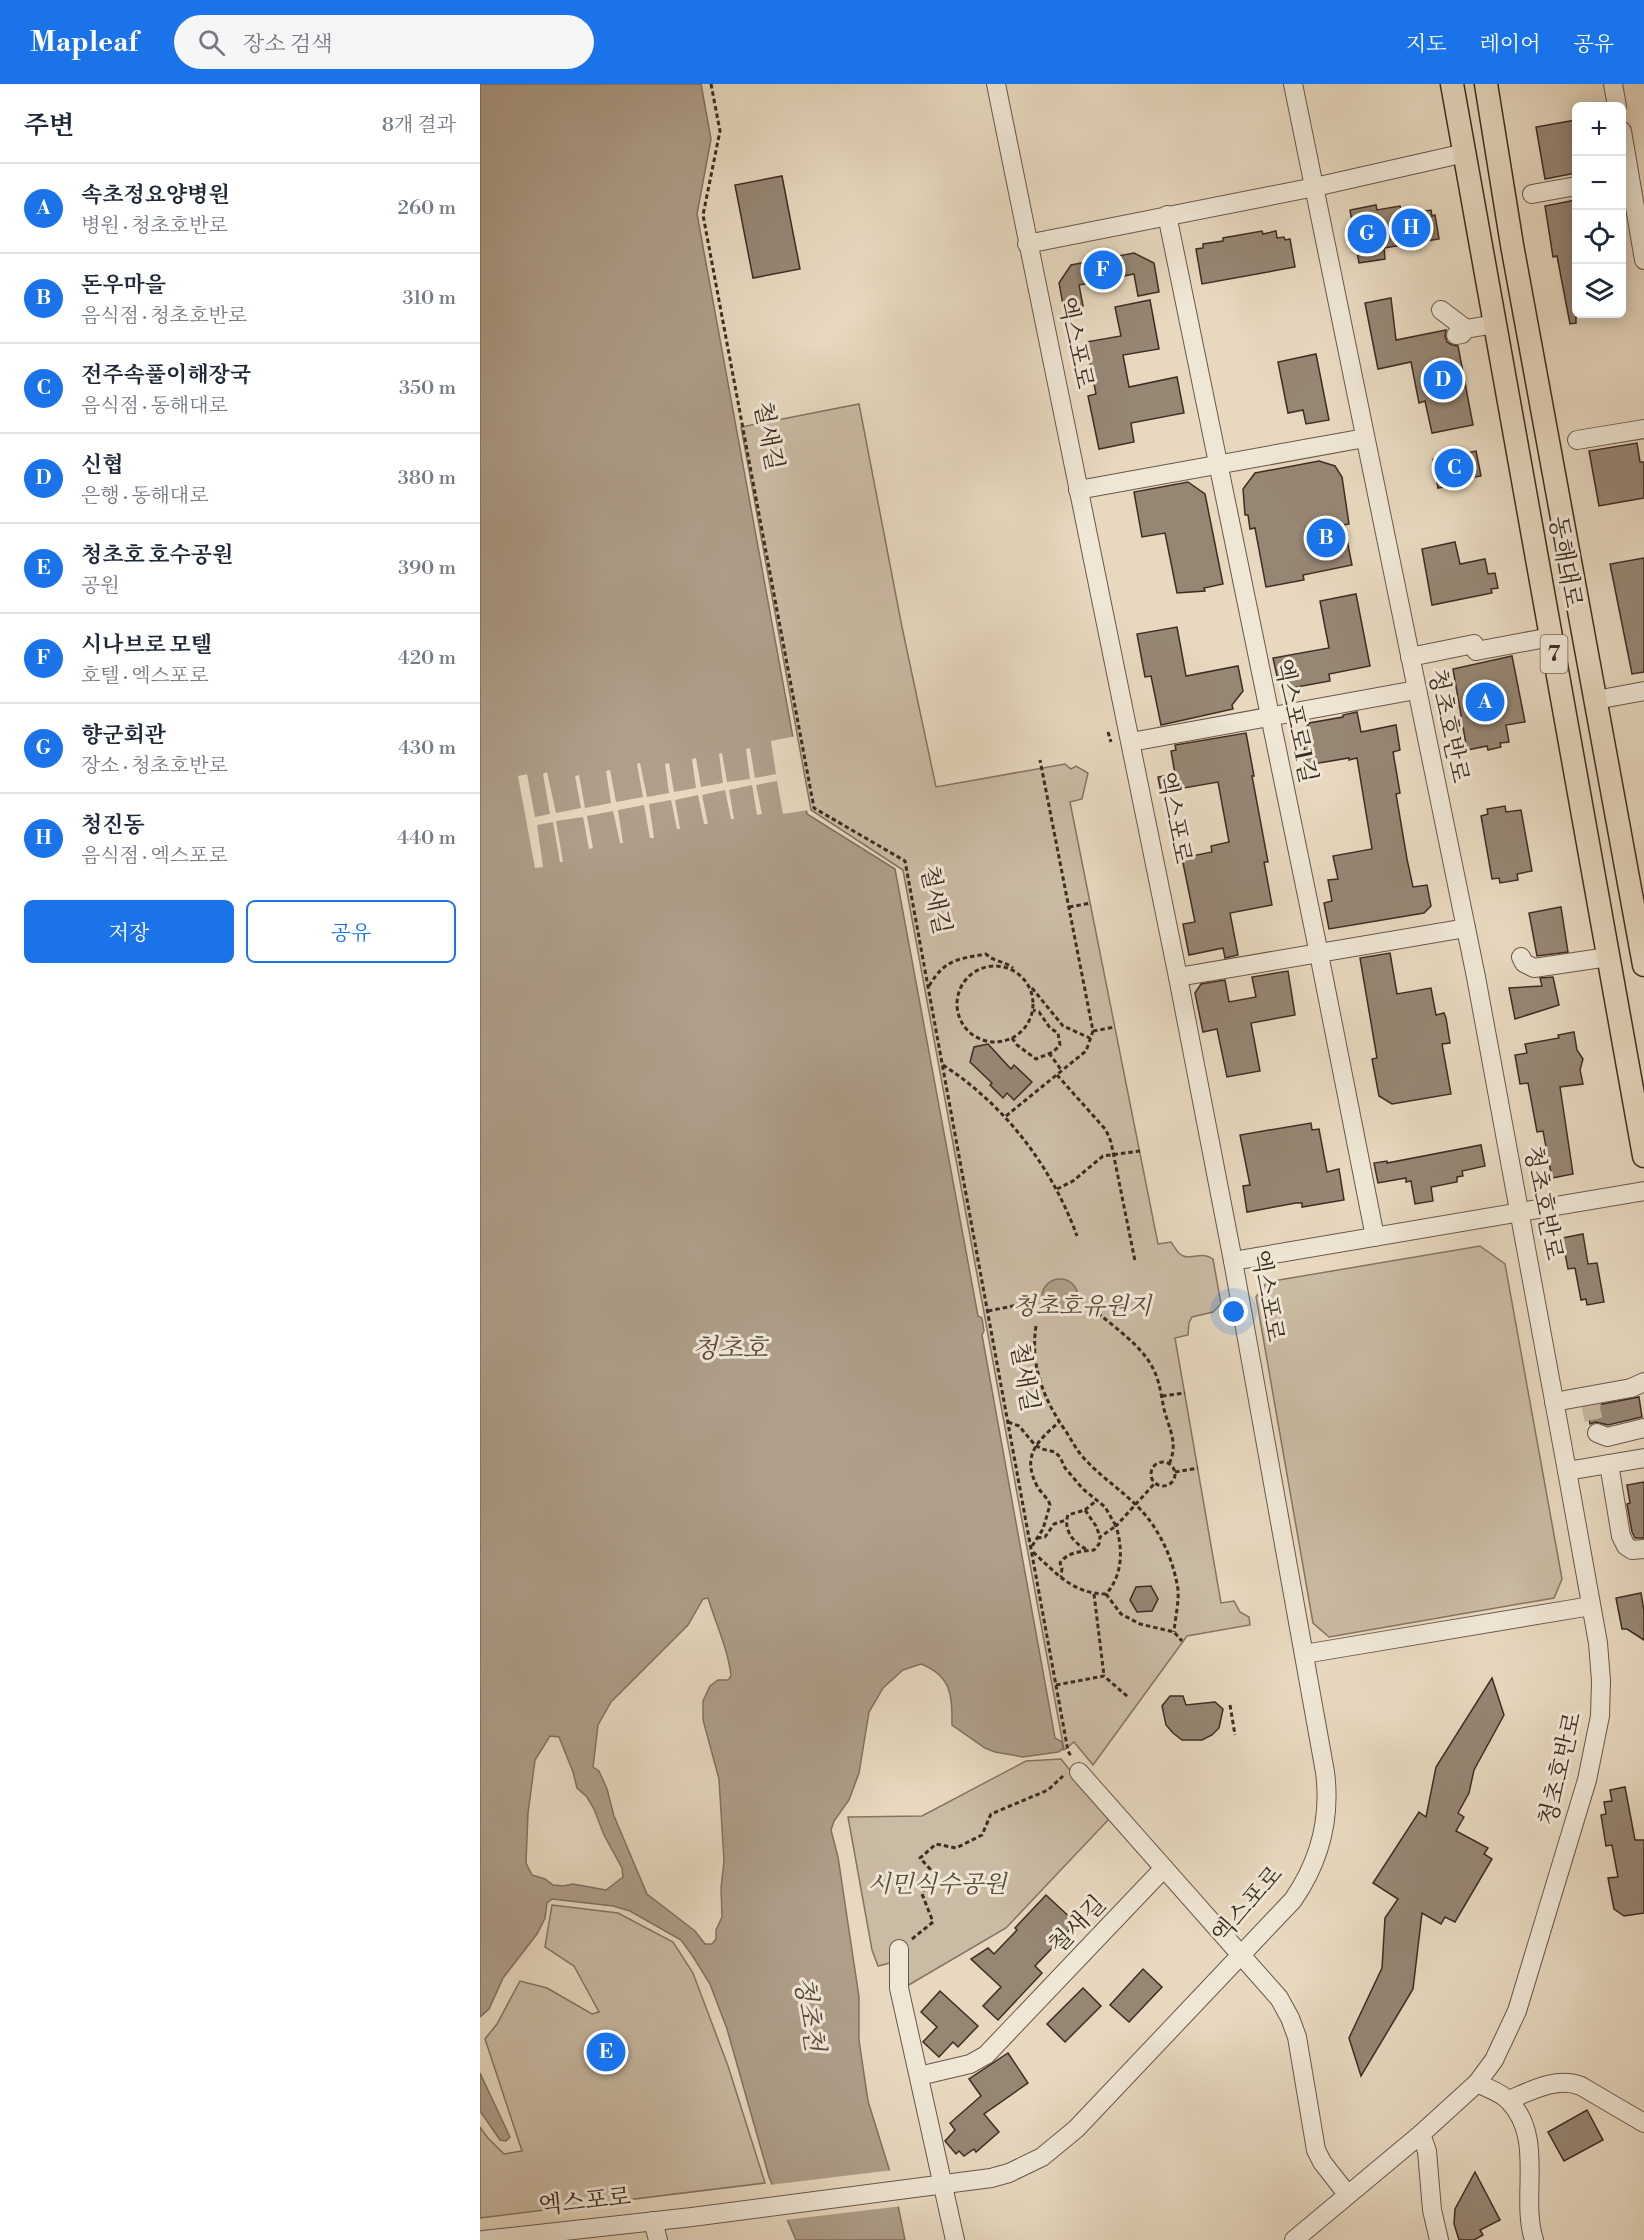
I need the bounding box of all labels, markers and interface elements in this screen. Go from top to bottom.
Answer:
search box [174,15,594,69]
text: Mapleaf [30,25,138,60]
icon: search [195,26,228,59]
text: 장소 검색 [243,31,333,58]
text: 지도 [1406,32,1447,58]
text: 레이어 [1480,32,1540,58]
text: 공유 [1573,32,1614,58]
map controls [1572,102,1626,318]
button: + [1572,102,1626,156]
text: 주변 [24,110,74,142]
text: 8개 결과 [382,113,456,138]
button: − [1572,156,1626,210]
text: 속초정요양병원 [81,182,230,209]
text: A [36,196,51,221]
text: 260 m [398,196,456,221]
pin: H [1392,206,1430,250]
button: locate [1572,210,1626,264]
pin: G [1348,212,1386,256]
text: 병원 · 청초호반로 [81,214,228,239]
pin: F [1084,248,1122,292]
button: layers [1572,264,1626,318]
text: 돈우마을 [81,272,166,299]
text: B [36,286,51,311]
text: 310 m [403,286,456,311]
street label: 엑스포로 [1051,295,1099,391]
text: 음식점 · 청초호반로 [81,304,247,329]
pin: D [1424,358,1462,402]
text: 전주속풀이해장국 [81,362,251,389]
text: C [36,376,51,401]
text: 350 m [399,376,456,401]
text: 음식점 · 동해대로 [81,394,228,419]
street label: 철새길 [747,399,789,473]
pin: C [1434,446,1474,490]
text: 신협 [81,452,124,479]
text: D [36,466,51,491]
text: 380 m [398,466,456,491]
text: 은행 · 동해대로 [81,484,208,509]
street label: 동해대로 [1542,514,1588,610]
pin: B [1306,516,1346,560]
text: 청초호 호수공원 [81,542,233,569]
text: E [37,556,50,581]
text: 390 m [398,556,456,581]
text: 공원 [81,574,120,599]
text: 시나브로 모텔 [81,632,212,659]
road number: 7 [1540,635,1568,673]
text: F [36,646,51,671]
text: 420 m [398,646,456,671]
street label: 엑스포로1길 [1267,656,1323,786]
text: 호텔 · 엑스포로 [81,664,208,689]
street label: 청초호반로 [1421,666,1475,786]
pin: A [1466,680,1504,724]
text: 향군회관 [81,722,166,749]
text: G [36,736,51,761]
text: 430 m [398,736,456,761]
text: 장소 · 청초호반로 [81,754,228,779]
street label: 엑스포로 [1150,770,1198,866]
text: 청진동 [81,812,145,839]
text: H [35,826,52,851]
text: 440 m [397,826,456,851]
text: 음식점 · 엑스포로 [81,844,228,869]
street label: 철새길 [913,863,957,937]
button: 저장 [24,900,234,963]
button: 공유 [246,900,456,963]
street label: 청초호반로 [1517,1143,1569,1263]
street label: 엑스포로 [1244,1248,1290,1344]
park label: 청초호유원지 [1012,1292,1153,1322]
your location [1219,1297,1248,1326]
water label: 청초호 [692,1333,770,1365]
street label: 철새길 [1003,1340,1045,1414]
street label: 청초호반로 [1533,1709,1589,1829]
street label: 엑스포로 [1206,1860,1290,1950]
park label: 시민식수공원 [867,1870,1008,1900]
street label: 철새길 [1043,1890,1113,1960]
water label: 청초천 [787,1974,831,2056]
pin: E [586,2030,626,2074]
street label: 엑스포로 [537,2182,633,2222]

